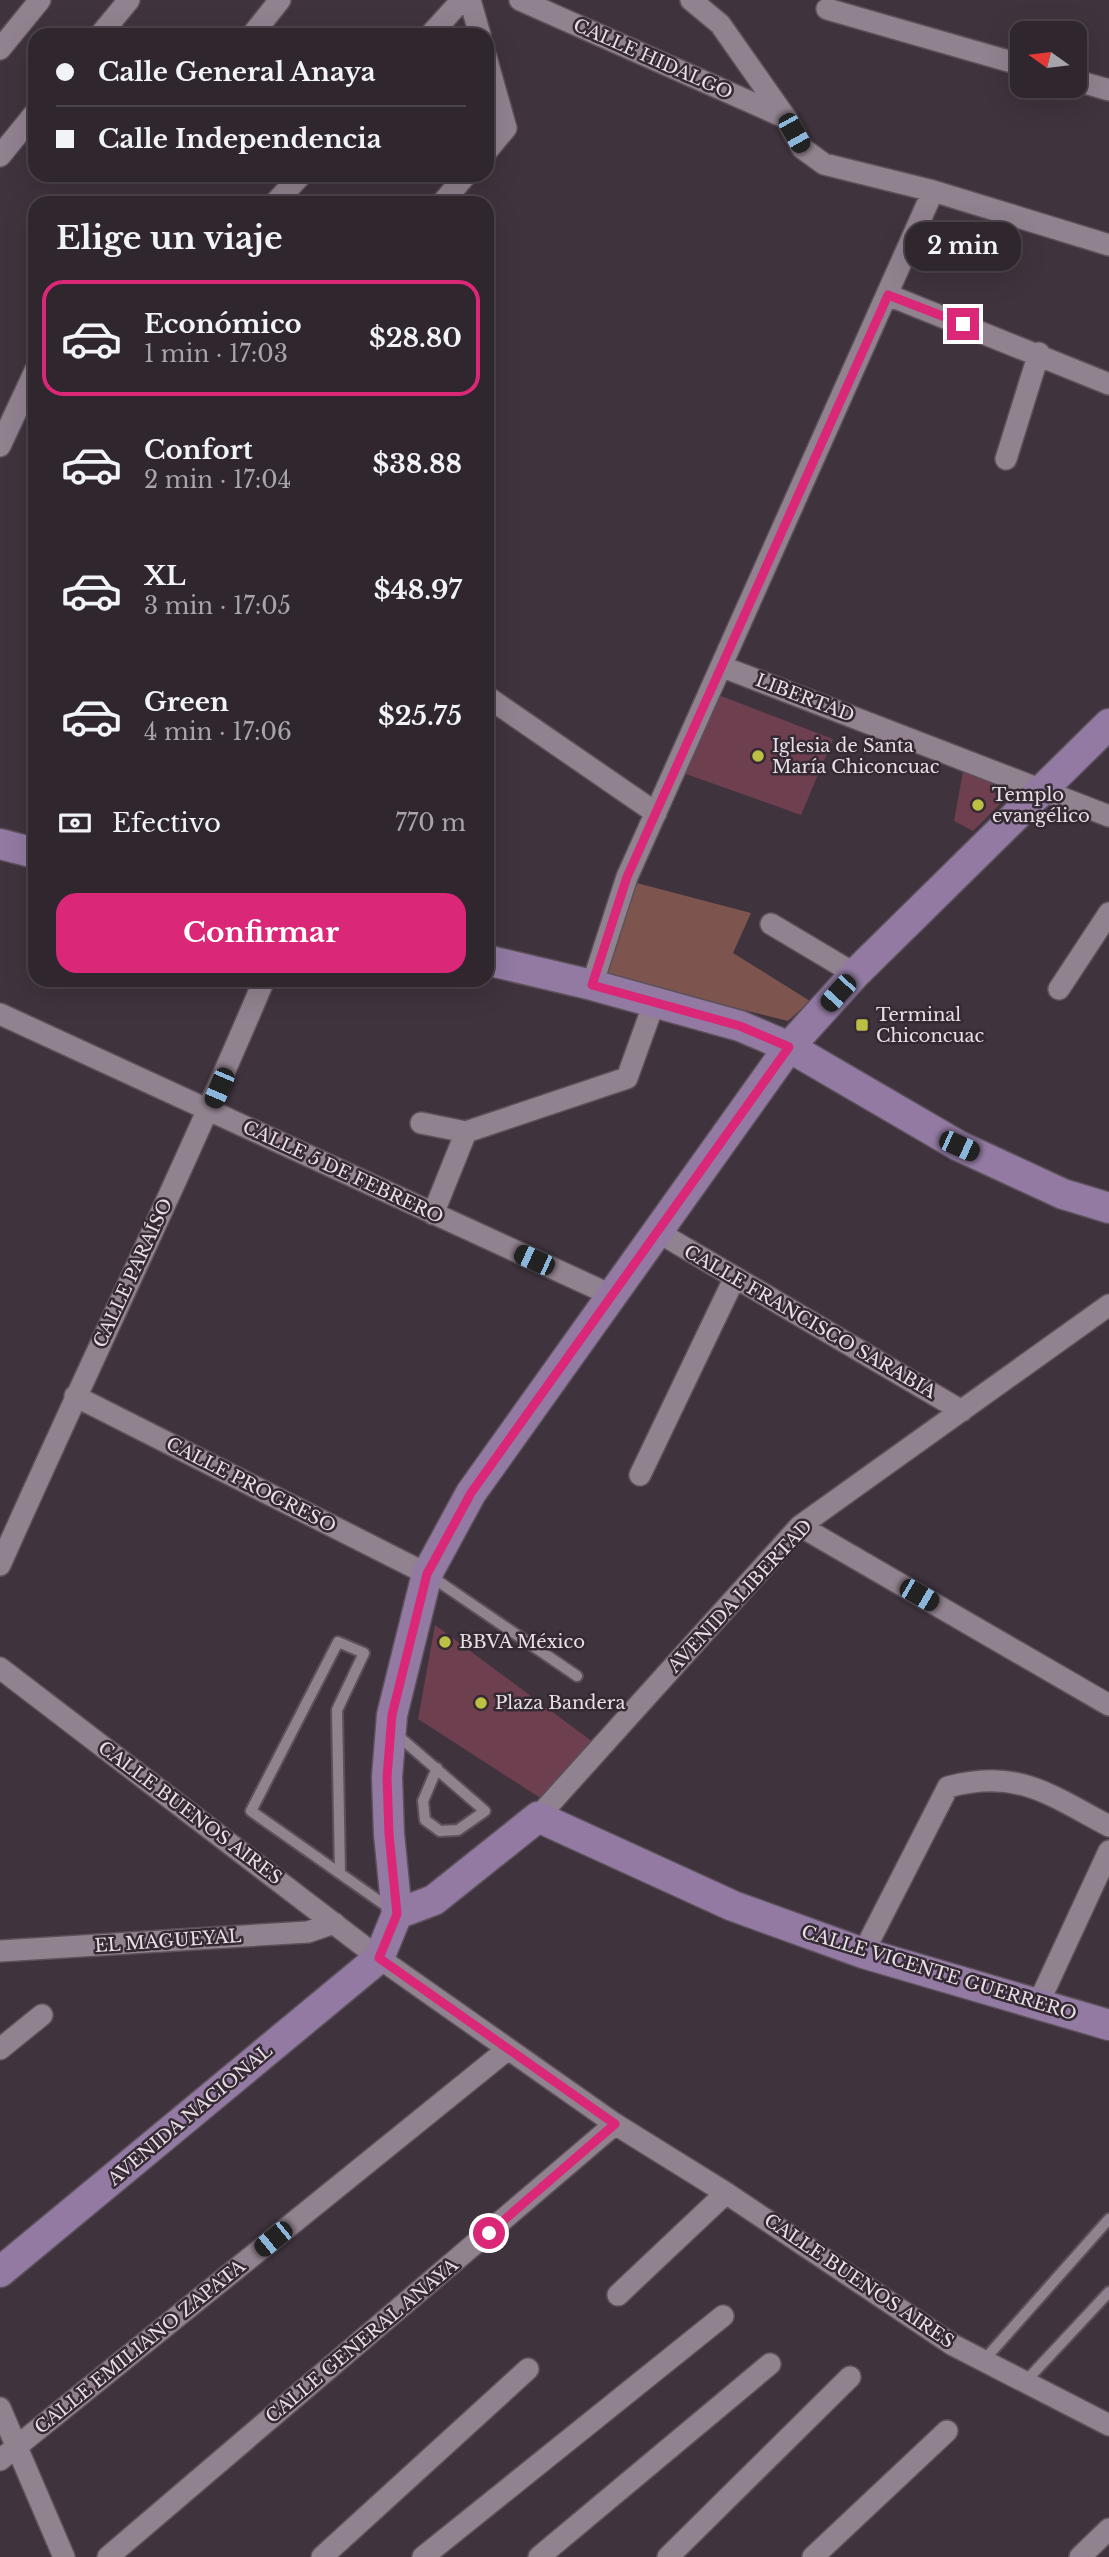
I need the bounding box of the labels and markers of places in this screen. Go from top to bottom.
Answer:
place label: Iglesia de Santa María Chiconcuac [772,735,940,778]
marker: Iglesia de Santa María Chiconcuac [750,748,766,764]
place label: Templo evangélico [992,784,1090,827]
marker: Templo evangélico [970,797,986,813]
place label: Terminal Chiconcuac [876,1004,984,1047]
marker: Terminal Chiconcuac [854,1017,870,1033]
place label: BBVA México [459,1631,585,1653]
marker: BBVA México [437,1634,453,1650]
place label: Plaza Bandera [495,1692,625,1714]
marker: Plaza Bandera [473,1695,489,1711]

